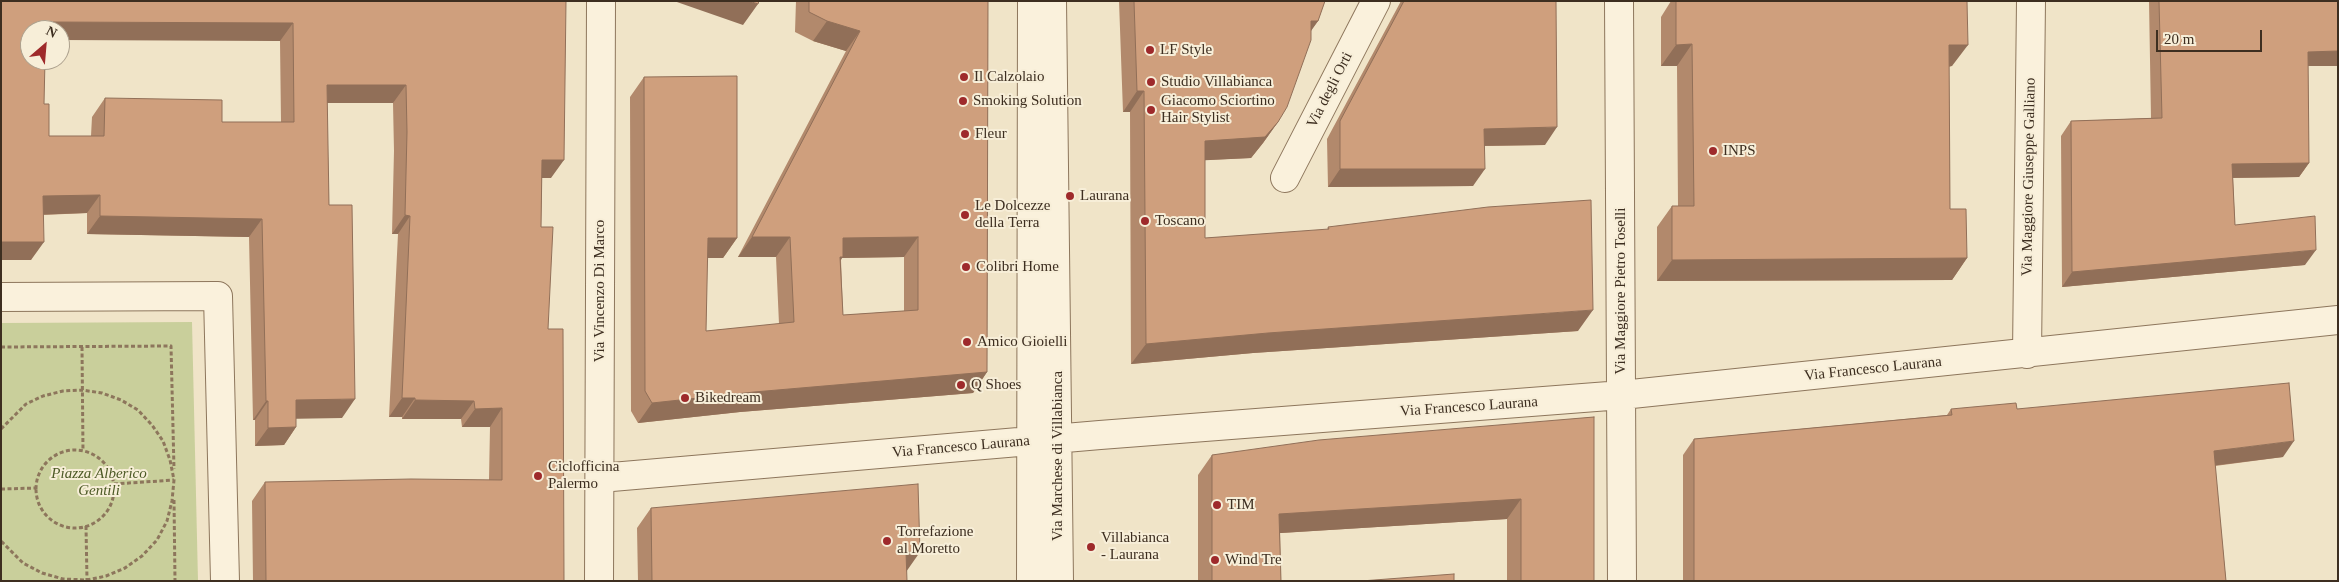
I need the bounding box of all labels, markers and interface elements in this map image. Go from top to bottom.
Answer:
north arrow [20,20,70,70]
scale bar [2159,20,2265,52]
text: N [44,23,59,41]
text: 20 m [2164,31,2194,47]
place label: LF Style [1160,41,1212,59]
marker: LF Style [1144,44,1156,56]
street label: Via degli Orti [1303,49,1357,131]
place label: Il Calzolaio [974,68,1044,86]
marker: Il Calzolaio [958,71,970,83]
place label: Studio Villabianca [1161,73,1272,91]
marker: Studio Villabianca [1145,76,1157,88]
street label: Via Maggiore Giuseppe Galliano [2018,78,2040,276]
place label: Smoking Solution [973,92,1082,110]
place label: Giacomo Sciortino Hair Stylist [1161,92,1275,127]
marker: Smoking Solution [957,95,969,107]
marker: Giacomo Sciortino Hair Stylist [1145,104,1157,116]
place label: Fleur [975,125,1007,143]
marker: Fleur [959,128,971,140]
place label: INPS [1723,142,1756,160]
marker: INPS [1707,145,1719,157]
place label: Laurana [1080,187,1129,205]
marker: Laurana [1064,190,1076,202]
place label: Le Dolcezze della Terra [975,197,1050,232]
street label: Via Maggiore Pietro Toselli [1612,208,1630,374]
marker: Le Dolcezze della Terra [959,209,971,221]
place label: Toscano [1155,212,1205,230]
marker: Toscano [1139,215,1151,227]
street label: Via Vincenzo Di Marco [591,220,609,362]
place label: Colibri Home [976,258,1059,276]
marker: Colibri Home [960,261,972,273]
place label: Amico Gioielli [977,333,1067,351]
marker: Amico Gioielli [961,336,973,348]
street label: Via Francesco Laurana [1803,353,1943,385]
street label: Via Marchese di Villabianca [1049,371,1067,541]
place label: Q Shoes [971,376,1021,394]
marker: Q Shoes [955,379,967,391]
place label: Bikedream [695,389,761,407]
marker: Bikedream [679,392,691,404]
street label: Via Francesco Laurana [1399,393,1539,421]
street label: Via Francesco Laurana [891,432,1031,462]
place label: Ciclofficina Palermo [548,458,619,493]
park label: Piazza Alberico Gentili [51,465,147,500]
marker: Ciclofficina Palermo [532,470,544,482]
place label: TIM [1227,496,1254,514]
marker: TIM [1211,499,1223,511]
place label: Torrefazione al Moretto [897,523,973,558]
place label: Villabianca - Laurana [1101,529,1169,564]
marker: Torrefazione al Moretto [881,535,893,547]
marker: Villabianca - Laurana [1085,541,1097,553]
place label: Wind Tre [1225,551,1282,569]
marker: Wind Tre [1209,554,1221,566]

